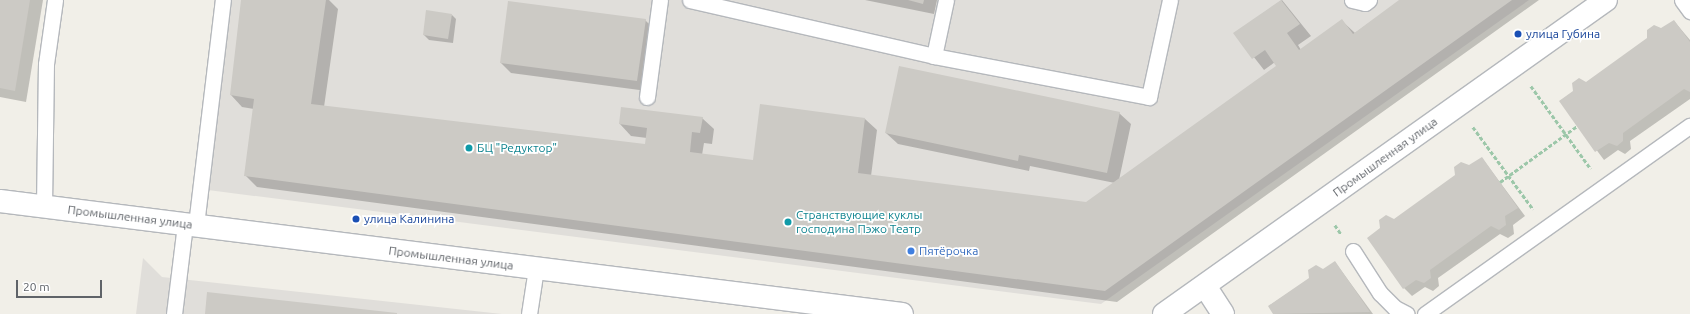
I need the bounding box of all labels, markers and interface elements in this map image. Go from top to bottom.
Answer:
place label: улица Губина [1526,27,1600,41]
marker: улица Губина [1513,29,1523,39]
street label: Промышленная улица [1330,114,1440,200]
place label: БЦ "Редуктор" [477,141,557,155]
marker: БЦ "Редуктор" [464,143,474,153]
street label: Промышленная улица [67,202,193,232]
place label: Странствующие куклы господина Пэжо Театр [796,208,922,236]
place label: улица Калинина [364,212,454,226]
marker: улица Калинина [351,214,361,224]
marker: Странствующие куклы господина Пэжо Театр [783,217,793,227]
street label: Промышленная улица [388,243,514,273]
place label: Пятёрочка [919,244,978,258]
marker: Пятёрочка [906,246,916,256]
scale bar [18,272,104,298]
text: 20 m [23,280,50,293]

